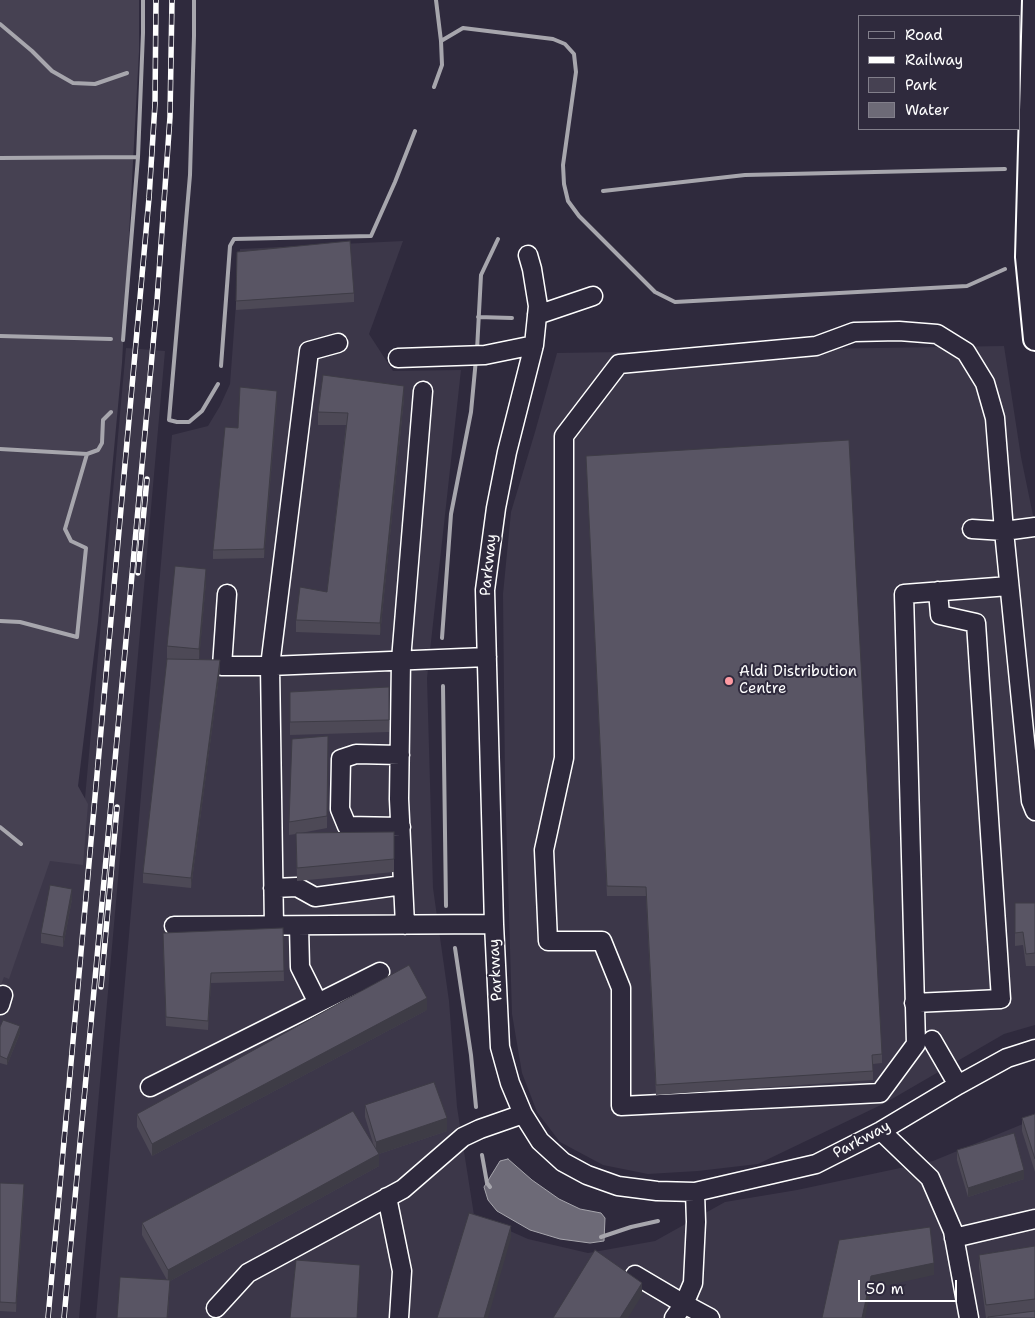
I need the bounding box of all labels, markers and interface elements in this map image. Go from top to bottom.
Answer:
legend [858,15,1020,130]
text: Road [905,25,943,45]
text: Railway [905,50,963,70]
text: Park [905,75,937,95]
text: Water [905,100,949,120]
street label: Parkway [477,533,501,597]
place label: Aldi Distribution Centre [739,663,857,698]
marker: Aldi Distribution Centre [723,675,735,687]
street label: Parkway [485,938,507,1002]
street label: Parkway [830,1117,894,1163]
scale bar [860,1270,959,1302]
text: 50 m [866,1279,904,1299]

